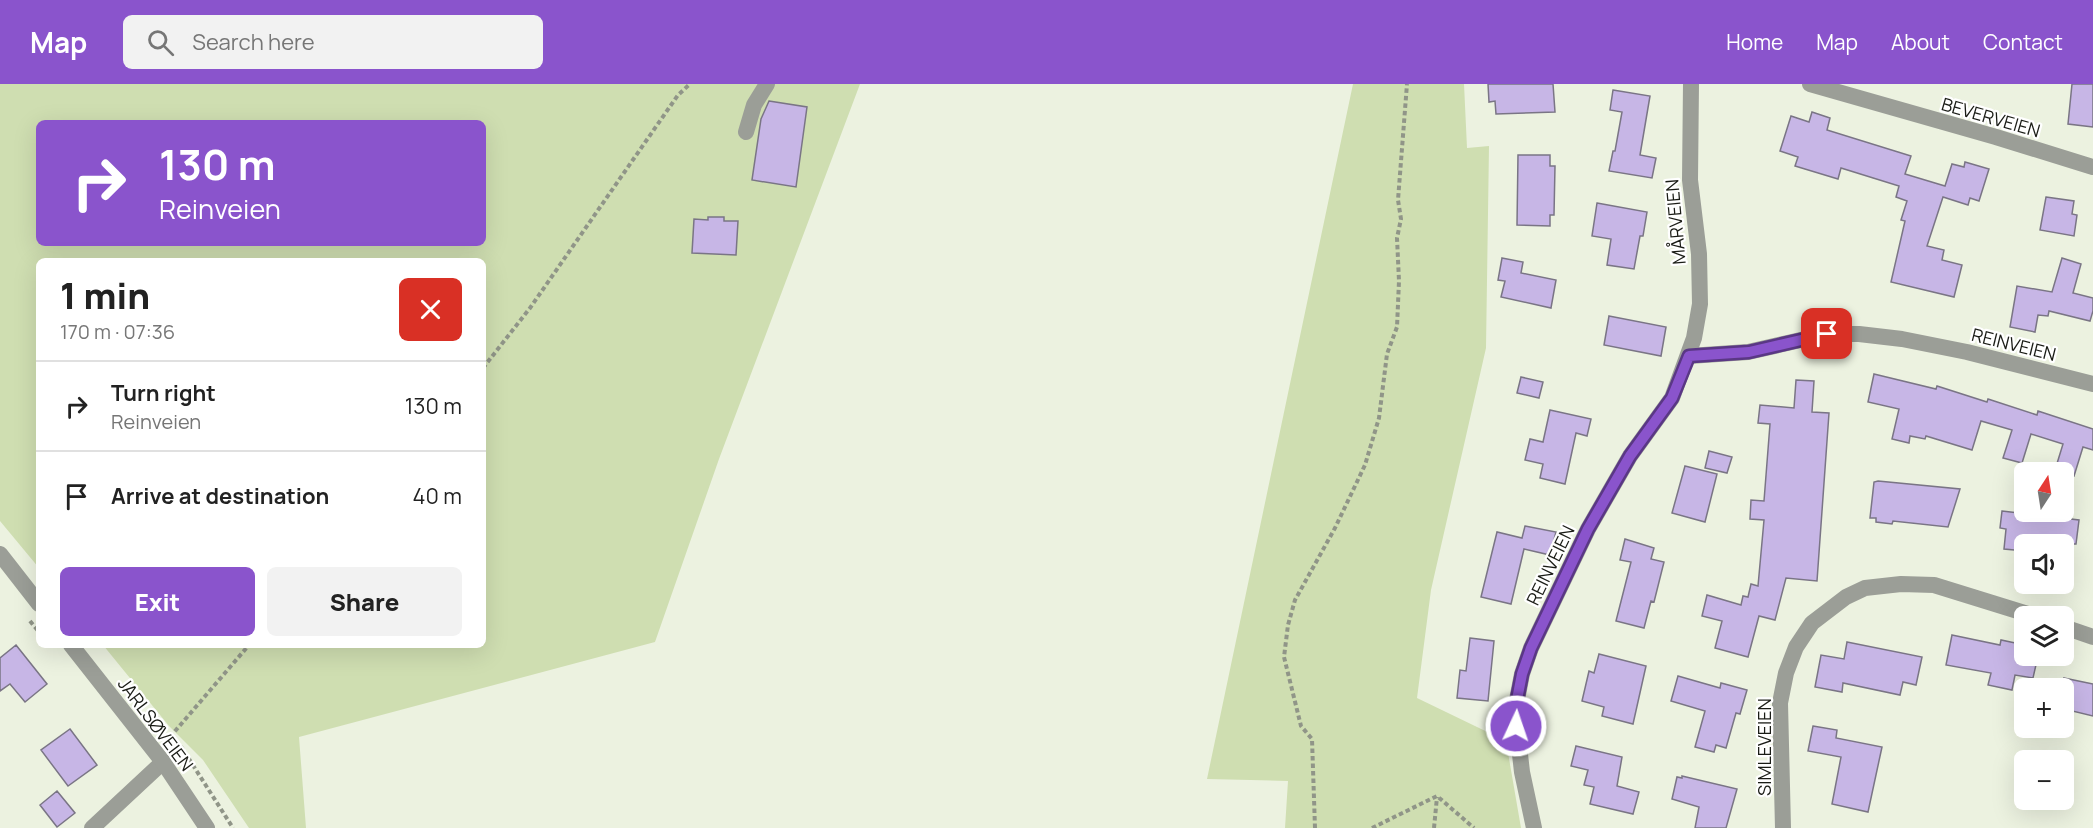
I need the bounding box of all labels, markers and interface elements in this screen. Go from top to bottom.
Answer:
search box [123,15,543,69]
text: Map [30,23,87,61]
icon: search [144,26,177,59]
text: Search here [192,27,315,57]
text: Home [1726,28,1783,56]
text: Map [1816,28,1858,56]
text: About [1891,28,1950,56]
text: Contact [1983,28,2063,56]
street label: BEVERVEIEN [1939,91,2043,143]
text: 130 m [159,135,276,193]
icon: right [60,144,138,222]
street label: MÅRVEIEN [1659,178,1691,266]
text: Reinveien [159,190,281,227]
text: 1 min [60,271,150,320]
button: close [399,278,462,341]
pin [1801,308,1852,359]
icon: arrive [1810,317,1843,350]
text: 170 m · 07:36 [60,318,175,345]
street label: REINVEIEN [1969,322,2059,366]
text: Turn right [111,378,216,408]
icon: right [60,390,93,423]
text: 130 m [405,391,462,421]
text: Reinveien [111,408,201,435]
north arrow [2014,462,2074,522]
map controls [2014,462,2074,810]
icon: arrive [60,480,93,513]
text: Arrive at destination [111,481,329,511]
text: 40 m [413,481,462,511]
street label: REINVEIEN [1520,521,1580,609]
button: sound [2014,534,2074,594]
button: Exit [60,567,255,636]
button: Share [267,567,462,636]
button: layers [2014,606,2074,666]
street label: JARLSØVEIEN [113,672,199,776]
button: + [2014,678,2074,738]
position arrow [1484,694,1548,758]
street label: SIMLEVEIEN [1752,698,1776,796]
button: − [2014,750,2074,810]

